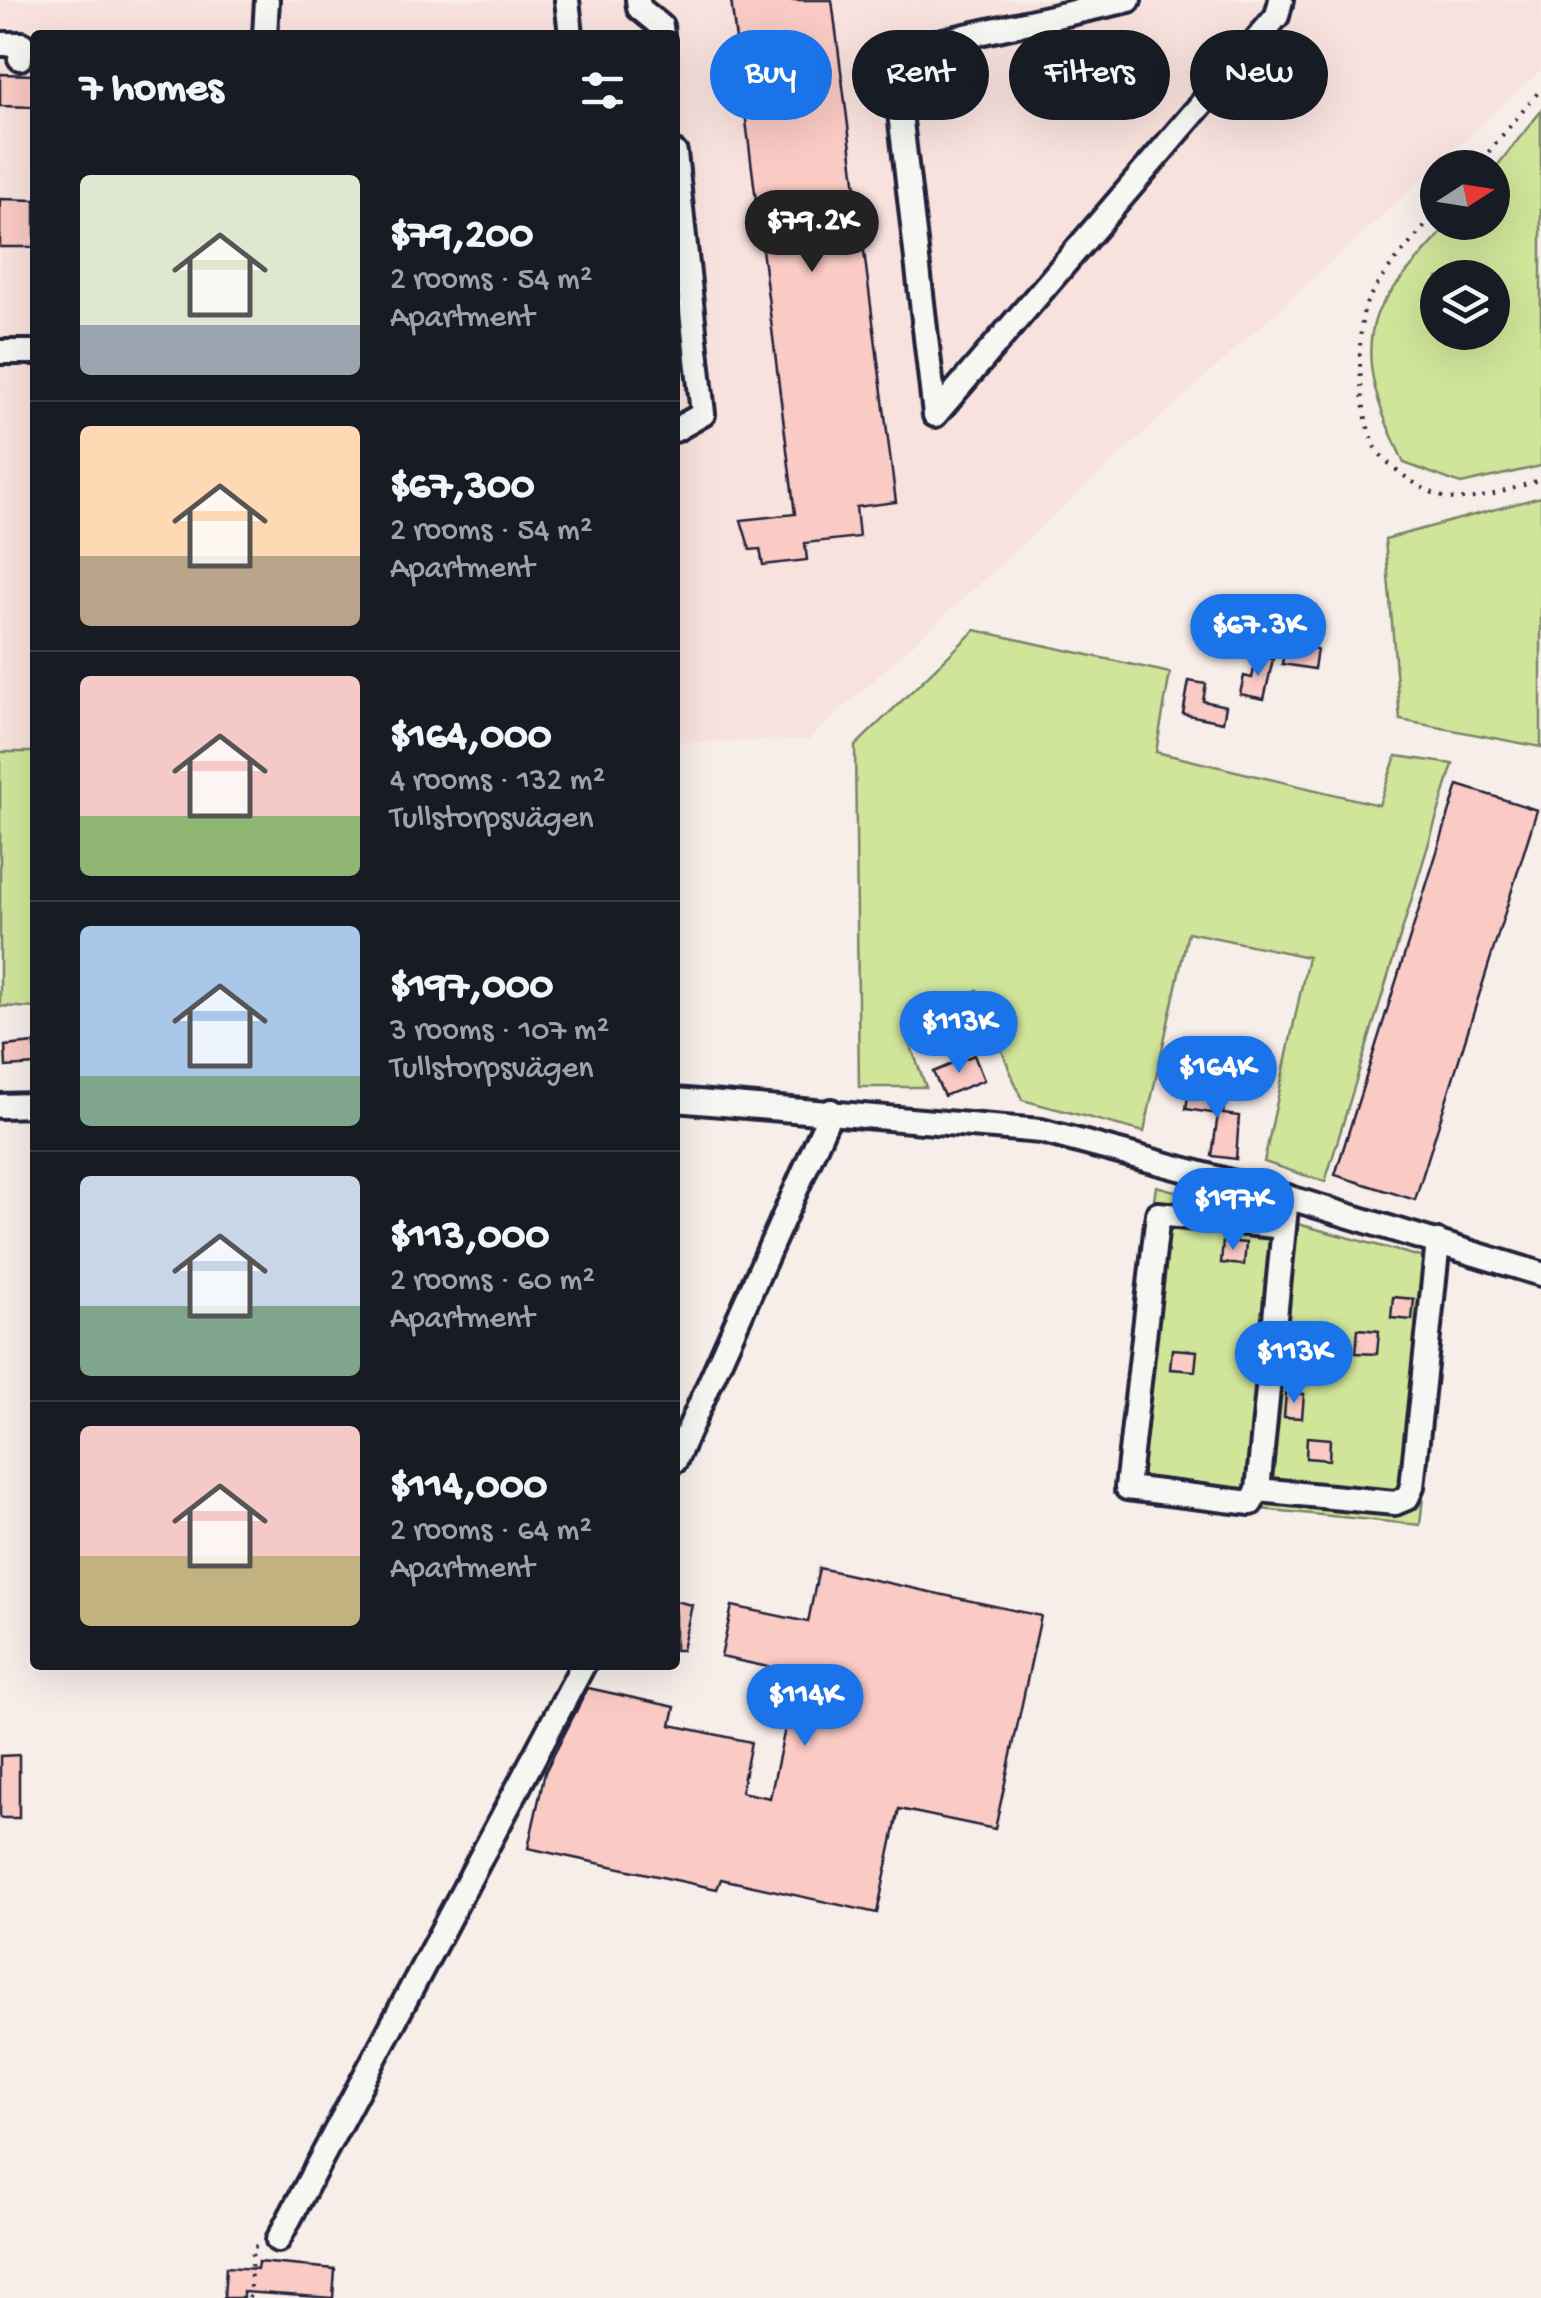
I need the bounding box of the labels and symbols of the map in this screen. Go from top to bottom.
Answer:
north arrow [1420,150,1510,240]
pin: $79.2K [731,190,893,275]
pin: $67.3K [1177,594,1339,679]
pin: $113K [889,991,1029,1076]
pin: $164K [1147,1036,1287,1121]
pin: $197K [1163,1168,1303,1253]
pin: $113K [1224,1321,1364,1406]
pin: $114K [735,1664,875,1749]

